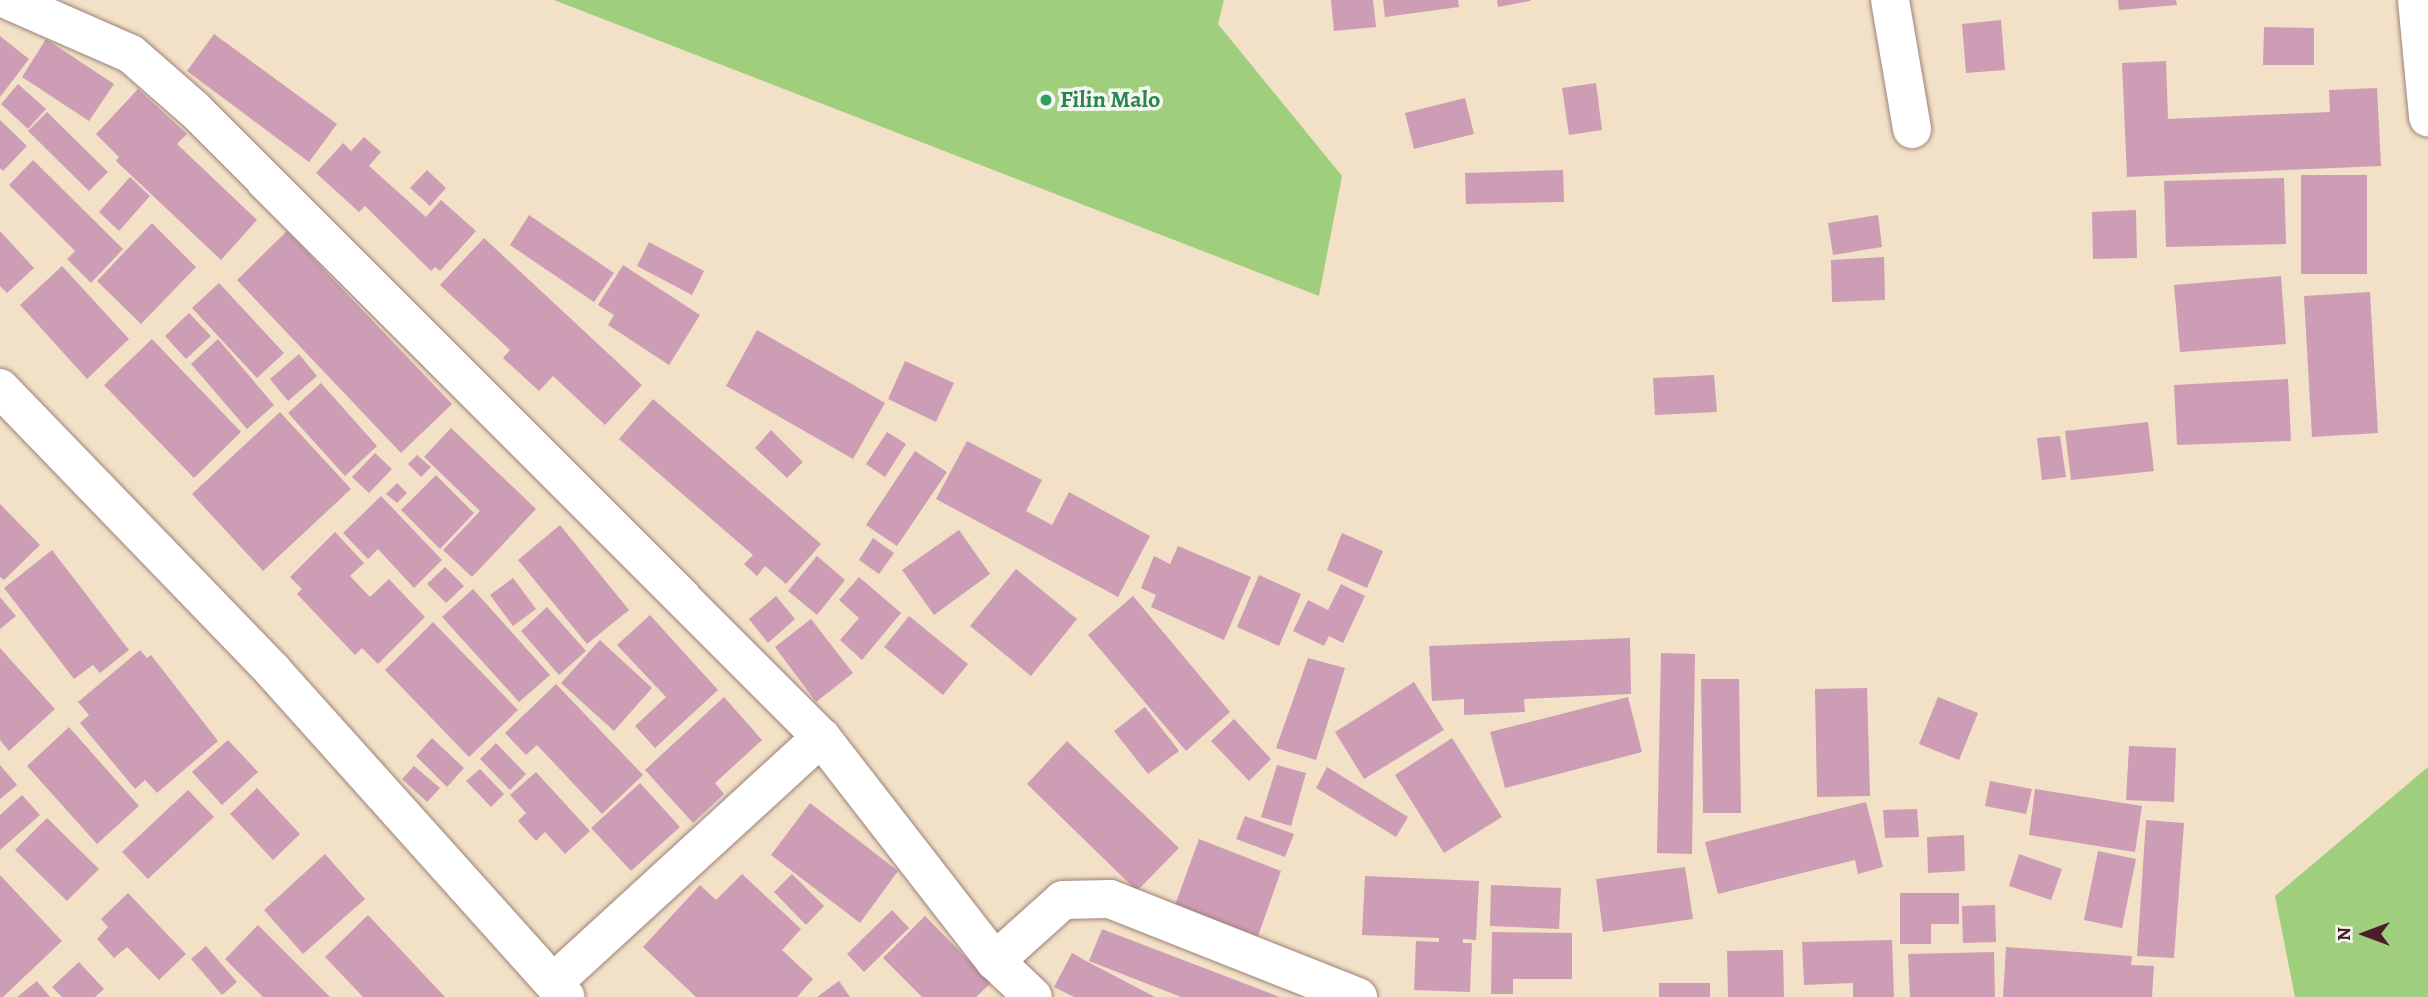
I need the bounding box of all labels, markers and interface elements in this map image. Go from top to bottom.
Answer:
place label: Filin Malo [1060,86,1160,114]
marker: Filin Malo [1038,92,1054,108]
north arrow [2330,899,2400,969]
text: N [2331,927,2357,941]

